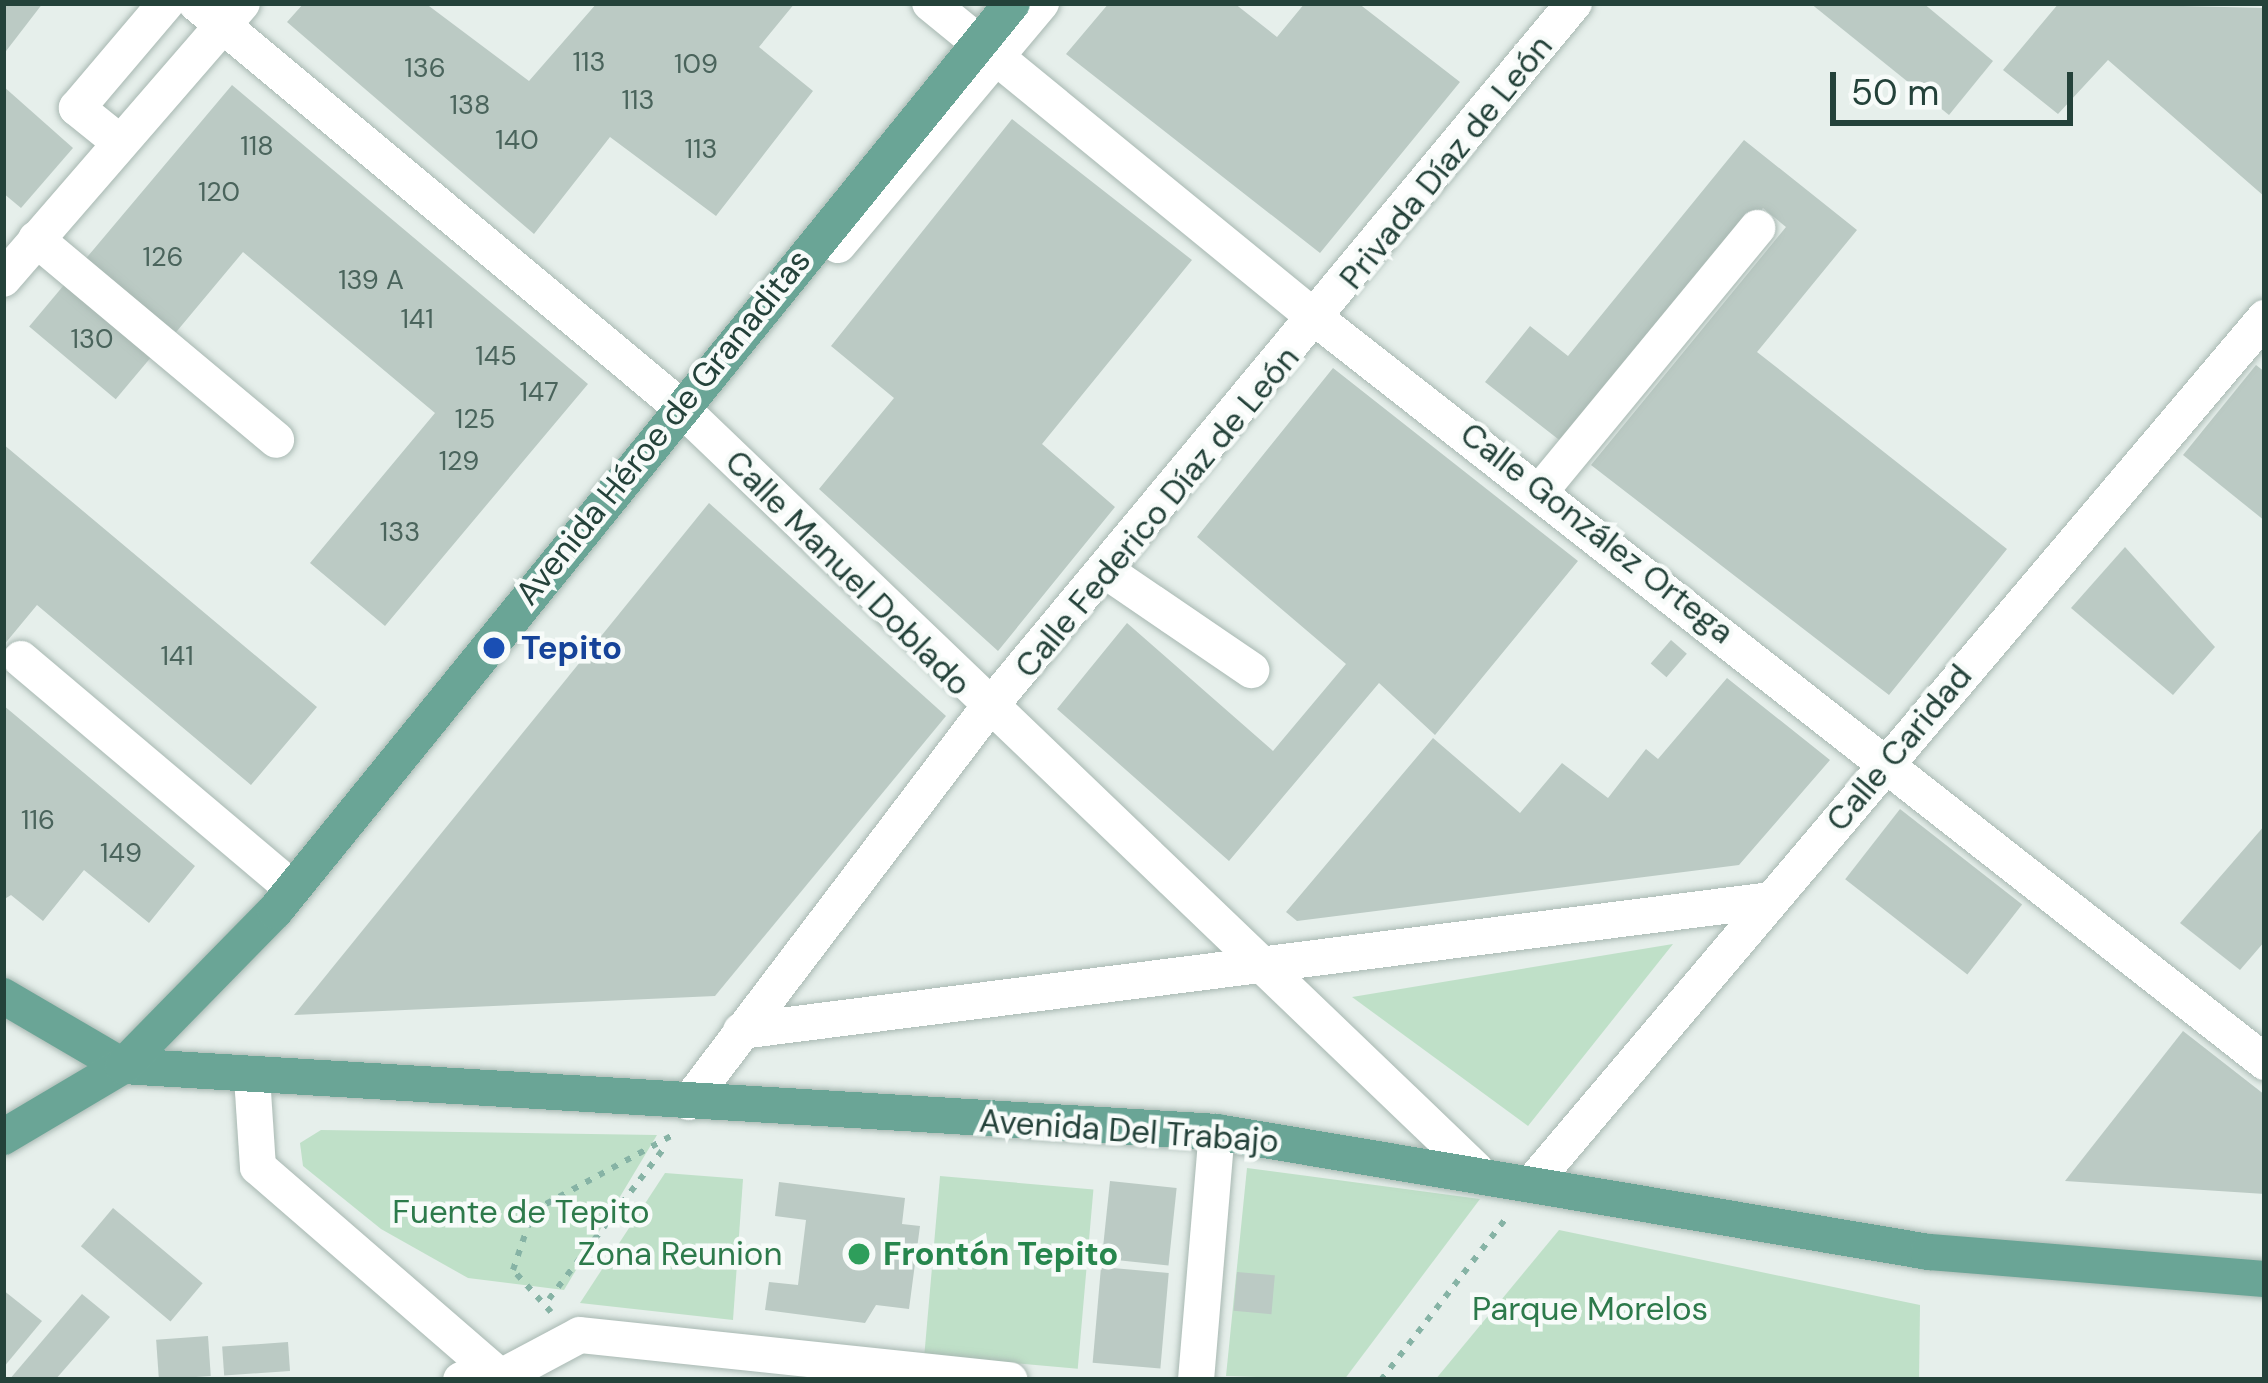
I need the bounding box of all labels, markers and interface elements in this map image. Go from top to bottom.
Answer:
street label: Privada Díaz de León [1331,27,1561,297]
house number: 113 [573,46,605,78]
house number: 109 [674,48,718,80]
scale bar [1836,48,2079,122]
house number: 136 [404,52,446,84]
text: 50 m [1851,69,1939,116]
house number: 113 [622,84,654,116]
house number: 138 [450,89,490,121]
house number: 140 [495,124,539,156]
house number: 118 [240,130,274,162]
house number: 113 [685,133,717,165]
house number: 120 [198,176,240,208]
house number: 126 [143,241,183,273]
street label: Avenida Héroe de Granaditas [507,241,819,613]
house number: 139 A [338,264,404,296]
house number: 141 [400,303,434,335]
house number: 130 [71,323,113,355]
street label: Calle Federico Díaz de León [1007,338,1307,686]
house number: 145 [475,340,517,372]
house number: 147 [519,376,559,408]
house number: 125 [455,403,495,435]
street label: Calle González Ortega [1453,414,1741,652]
street label: Calle Manuel Doblado [717,442,979,704]
house number: 129 [439,445,479,477]
house number: 133 [380,516,420,548]
place label: Tepito [521,628,622,668]
marker: Tepito [478,632,510,664]
house number: 141 [160,640,194,672]
street label: Calle Caridad [1818,657,1980,839]
house number: 116 [21,804,55,836]
house number: 149 [100,837,142,869]
street label: Avenida Del Trabajo [978,1101,1280,1161]
park label: Fuente de Tepito [392,1192,650,1232]
park label: Zona Reunion [578,1234,782,1274]
place label: Frontón Tepito [883,1234,1118,1274]
marker: Frontón Tepito [846,1241,872,1267]
park label: Parque Morelos [1472,1289,1708,1329]

